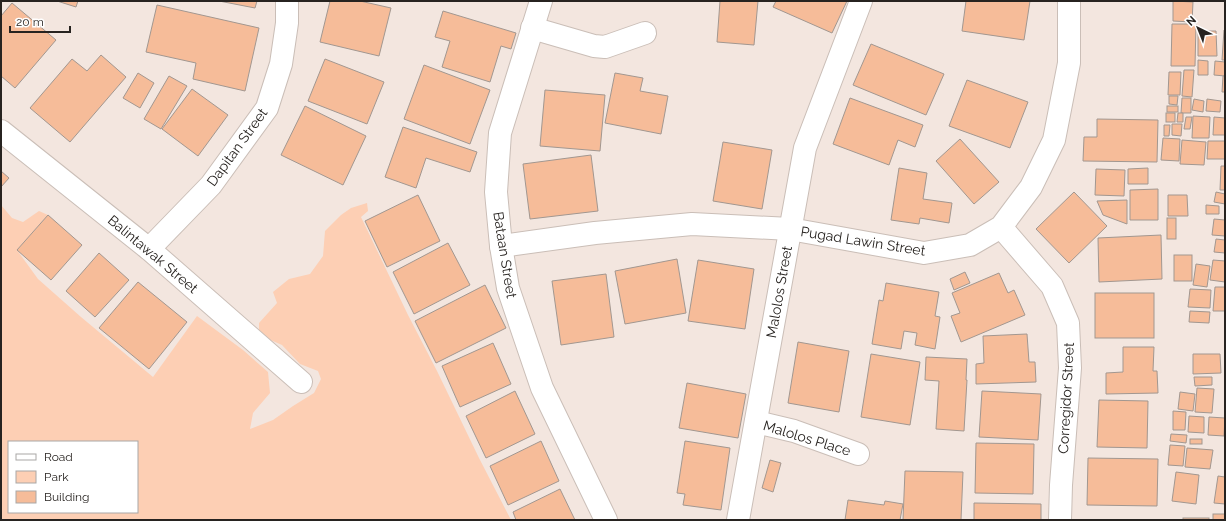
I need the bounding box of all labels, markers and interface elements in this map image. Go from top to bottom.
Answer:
scale bar [10,8,70,34]
north arrow [1178,8,1218,48]
text: N [1184,13,1199,29]
text: 20 m [16,15,44,29]
street label: Dapitan Street [203,105,271,189]
street label: Bataan Street [490,211,520,300]
street label: Balintawak Street [105,212,202,297]
street label: Pugad Lawin Street [799,223,927,259]
street label: Malolos Street [763,244,795,339]
street label: Corregidor Street [1055,342,1077,454]
street label: Malolos Place [761,417,853,459]
legend [8,441,138,513]
text: Road [44,450,73,464]
text: Park [44,470,69,484]
text: Building [44,490,90,504]

